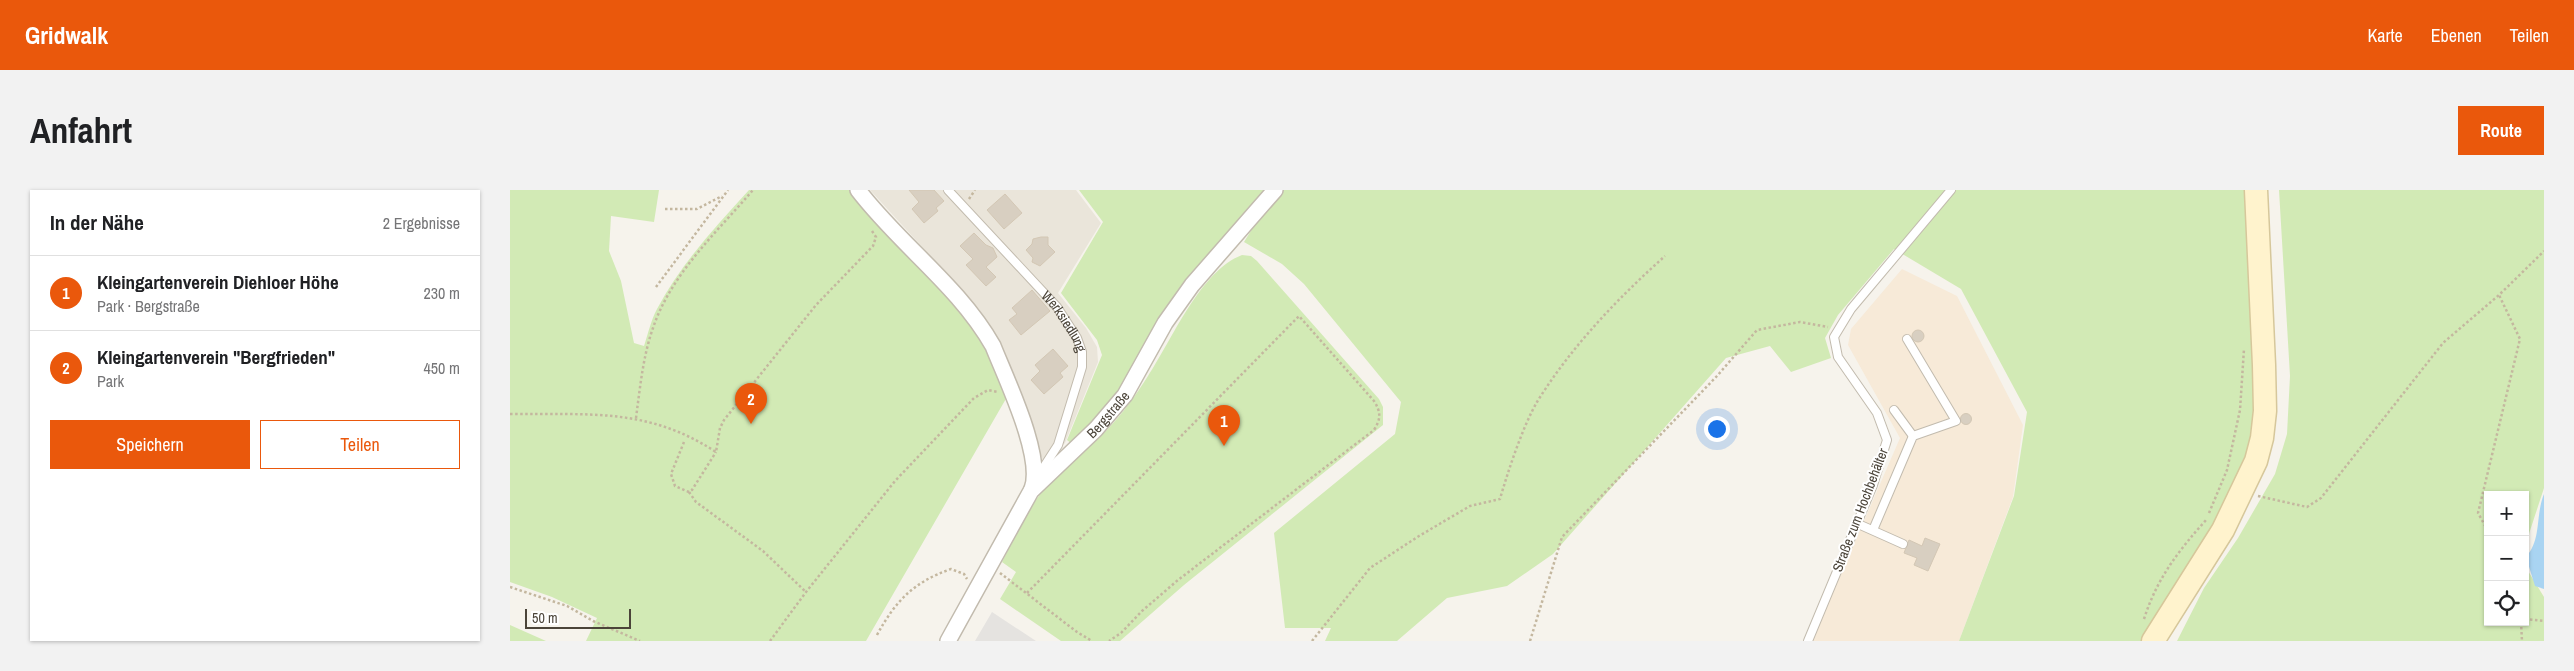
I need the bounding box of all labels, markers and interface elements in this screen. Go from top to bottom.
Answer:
text: Gridwalk [25,19,108,51]
text: Karte [2367,23,2403,48]
text: Ebenen [2431,23,2482,48]
text: Teilen [2510,23,2549,48]
button: Route [2458,106,2544,155]
text: Anfahrt [30,107,132,154]
text: In der Nähe [50,208,144,237]
text: 2 Ergebnisse [383,212,460,234]
text: Kleingartenverein Diehloer Höhe [97,269,339,295]
text: 1 [62,282,70,304]
text: 230 m [424,282,460,304]
street label: Werksiedlung [1038,287,1090,355]
text: Park · Bergstraße [97,295,200,317]
text: Kleingartenverein "Bergfrieden" [97,344,335,370]
text: 2 [62,357,70,379]
text: 450 m [424,357,460,379]
text: Park [97,370,124,392]
pin: 2 [735,383,767,424]
street label: Bergstraße [1083,387,1133,442]
pin: 1 [1208,405,1240,446]
your location [1704,416,1730,442]
button: Speichern [50,420,250,469]
button: Teilen [260,420,460,469]
street label: Straße zum Hochbehälter [1828,446,1892,574]
map controls [2484,491,2529,626]
button: + [2484,491,2529,536]
button: − [2484,536,2529,581]
button: locate [2484,581,2529,626]
scale bar [525,606,631,629]
text: 50 m [532,609,558,627]

